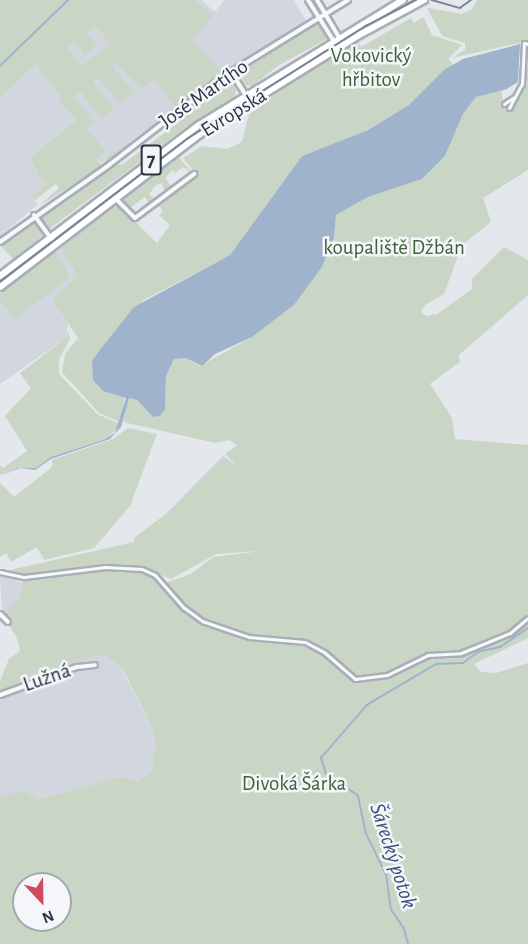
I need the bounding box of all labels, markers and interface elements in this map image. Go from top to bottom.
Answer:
park label: Vokovický hřbitov [330,43,412,93]
street label: José Martího [155,54,253,134]
street label: Evropská [196,83,272,143]
road number: 7 [140,143,162,177]
park label: koupaliště Džbán [323,235,465,261]
street label: Lužná [20,658,74,698]
park label: Divoká Šárka [242,771,346,797]
water label: Šárecký potok [364,800,422,912]
north arrow [12,872,72,932]
text: N [40,907,56,926]

